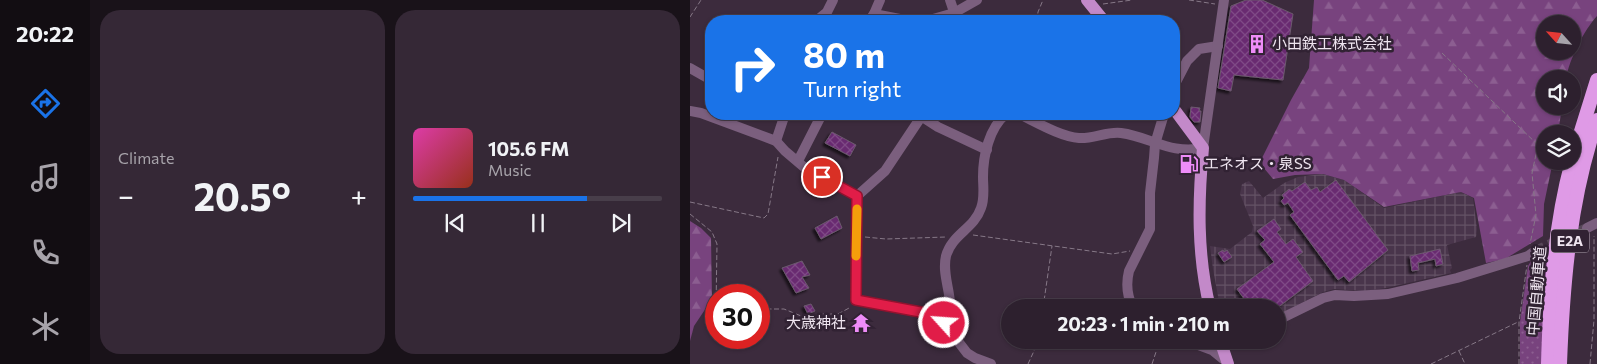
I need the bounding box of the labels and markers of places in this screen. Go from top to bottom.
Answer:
building icon: 小田鉄工株式会社 [1246,33,1268,55]
place label: 小田鉄工株式会社 [1272,34,1392,52]
fuel station icon: エネオス・泉SS [1178,153,1200,175]
place label: エネオス・泉SS [1204,154,1312,172]
pin [801,156,843,198]
temple icon: 大歳神社 [850,312,872,334]
place label: 大歳神社 [786,313,846,331]

